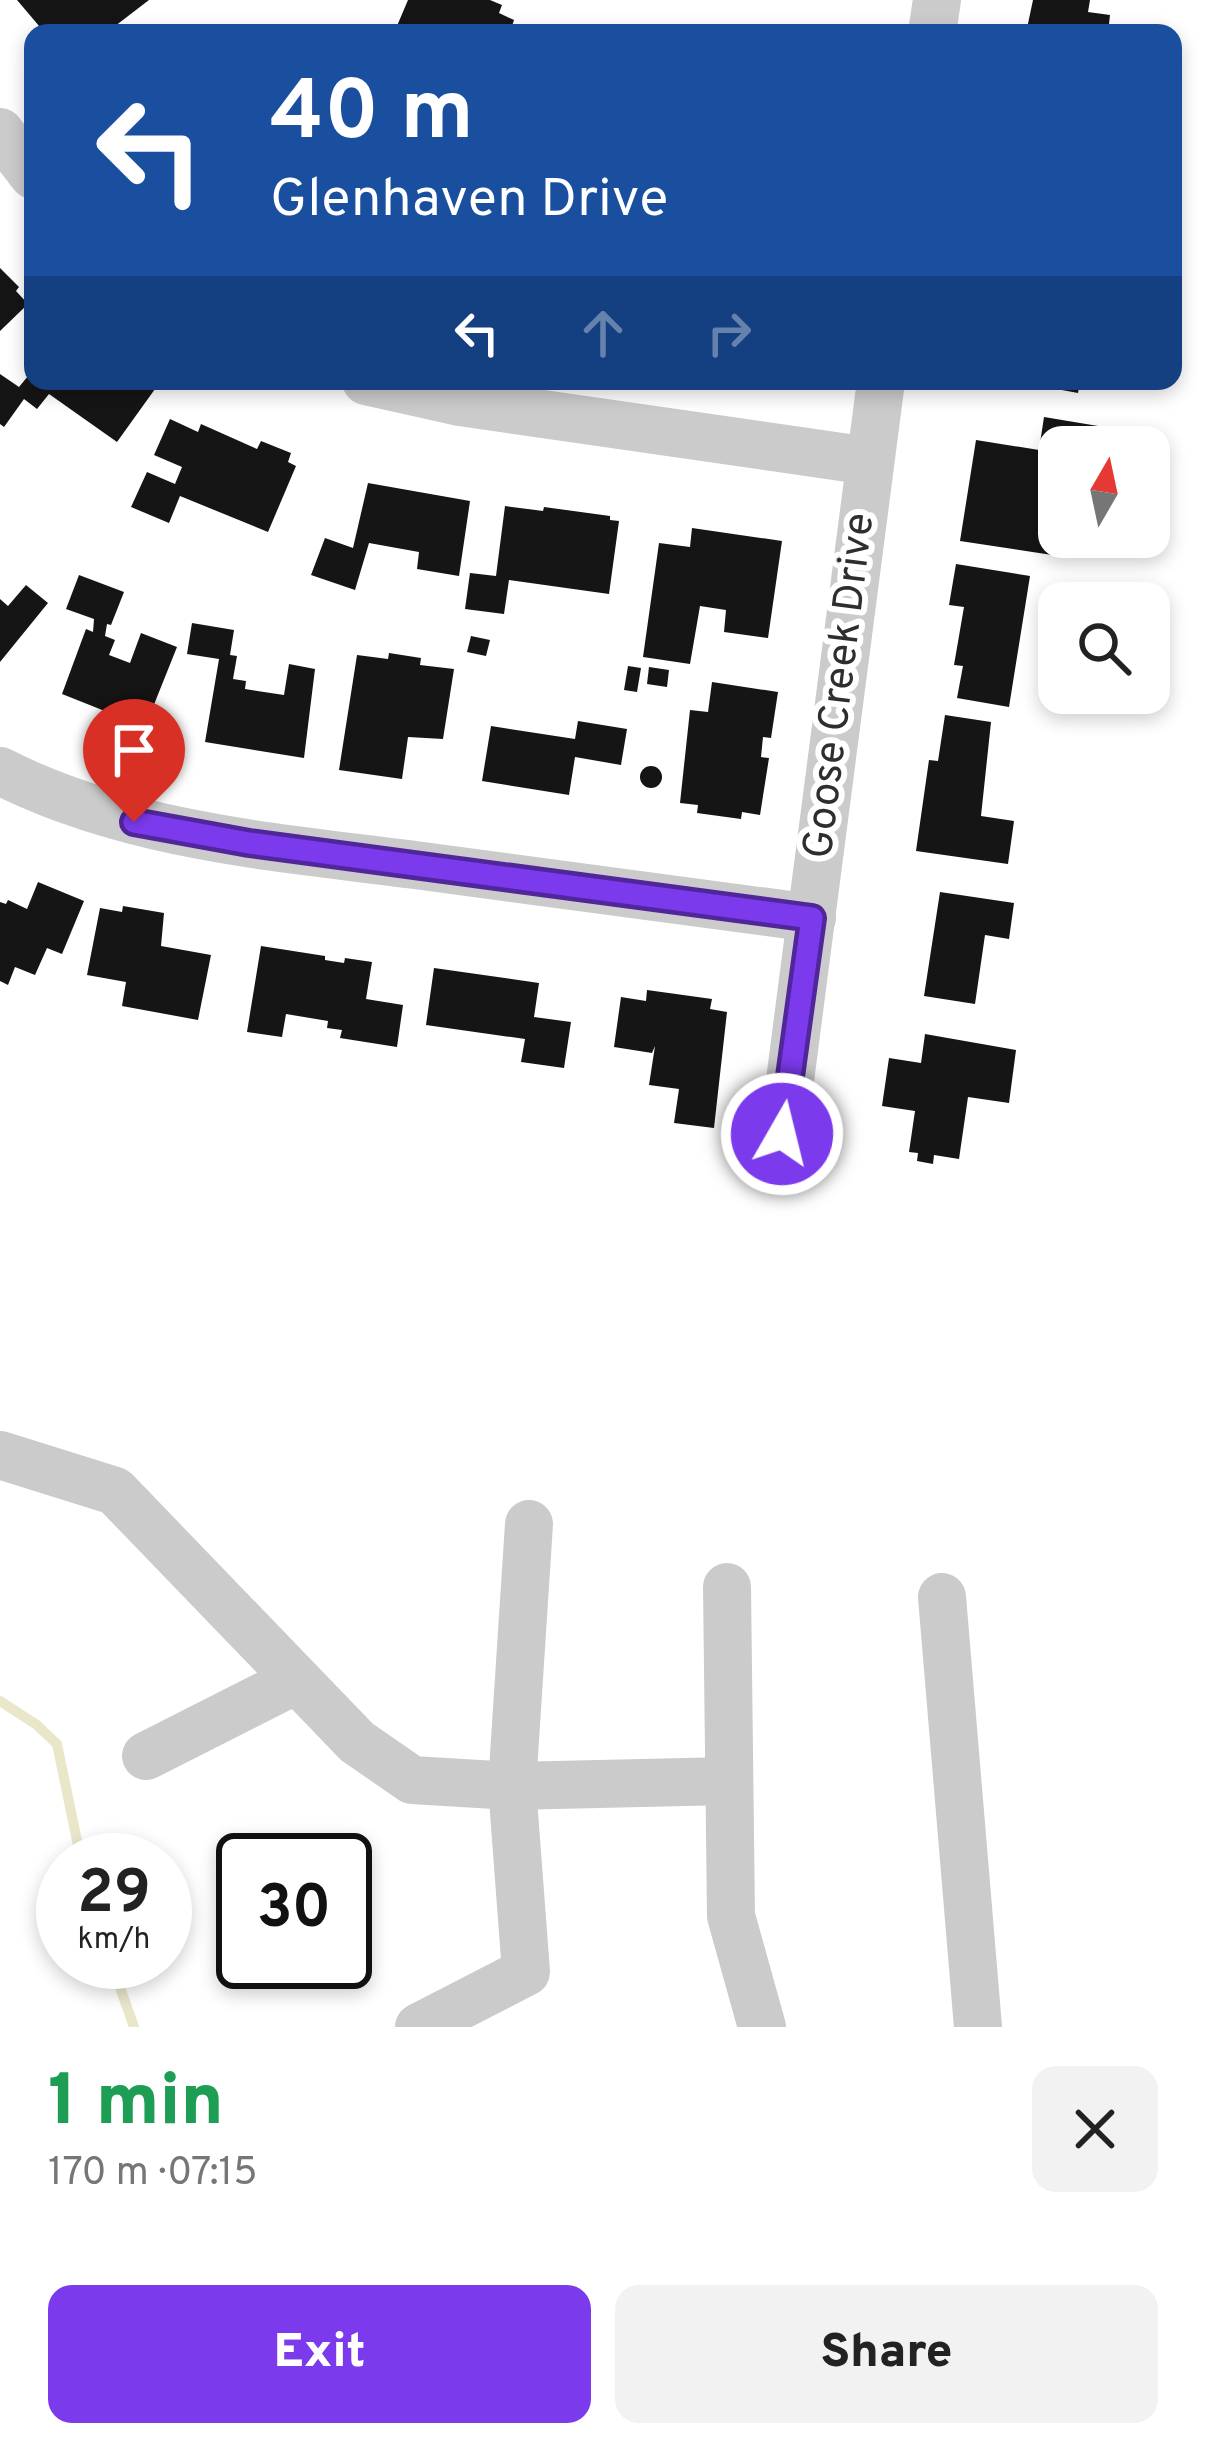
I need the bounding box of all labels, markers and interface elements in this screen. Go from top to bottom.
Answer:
text: 40 m [270,63,474,169]
icon: left [72,72,228,228]
text: Glenhaven Drive [270,167,668,236]
icon: left [444,300,510,366]
icon: ahead [570,300,636,366]
icon: right [696,300,762,366]
north arrow [1038,426,1170,558]
map controls [1038,426,1170,714]
street label: Goose Creek Drive [794,510,888,862]
button: search [1038,582,1170,714]
pin [83,699,185,822]
icon: arrive [101,717,167,783]
position arrow [719,1071,845,1197]
speed limit sign: 30 [216,1833,372,1989]
text: 29 [77,1858,151,1934]
text: km/h [78,1922,150,1959]
text: 1 min [48,2059,224,2151]
button: close [1032,2066,1158,2192]
text: 170 m · 07:15 [48,2150,257,2199]
button: Exit [48,2285,591,2423]
button: Share [615,2285,1158,2423]

